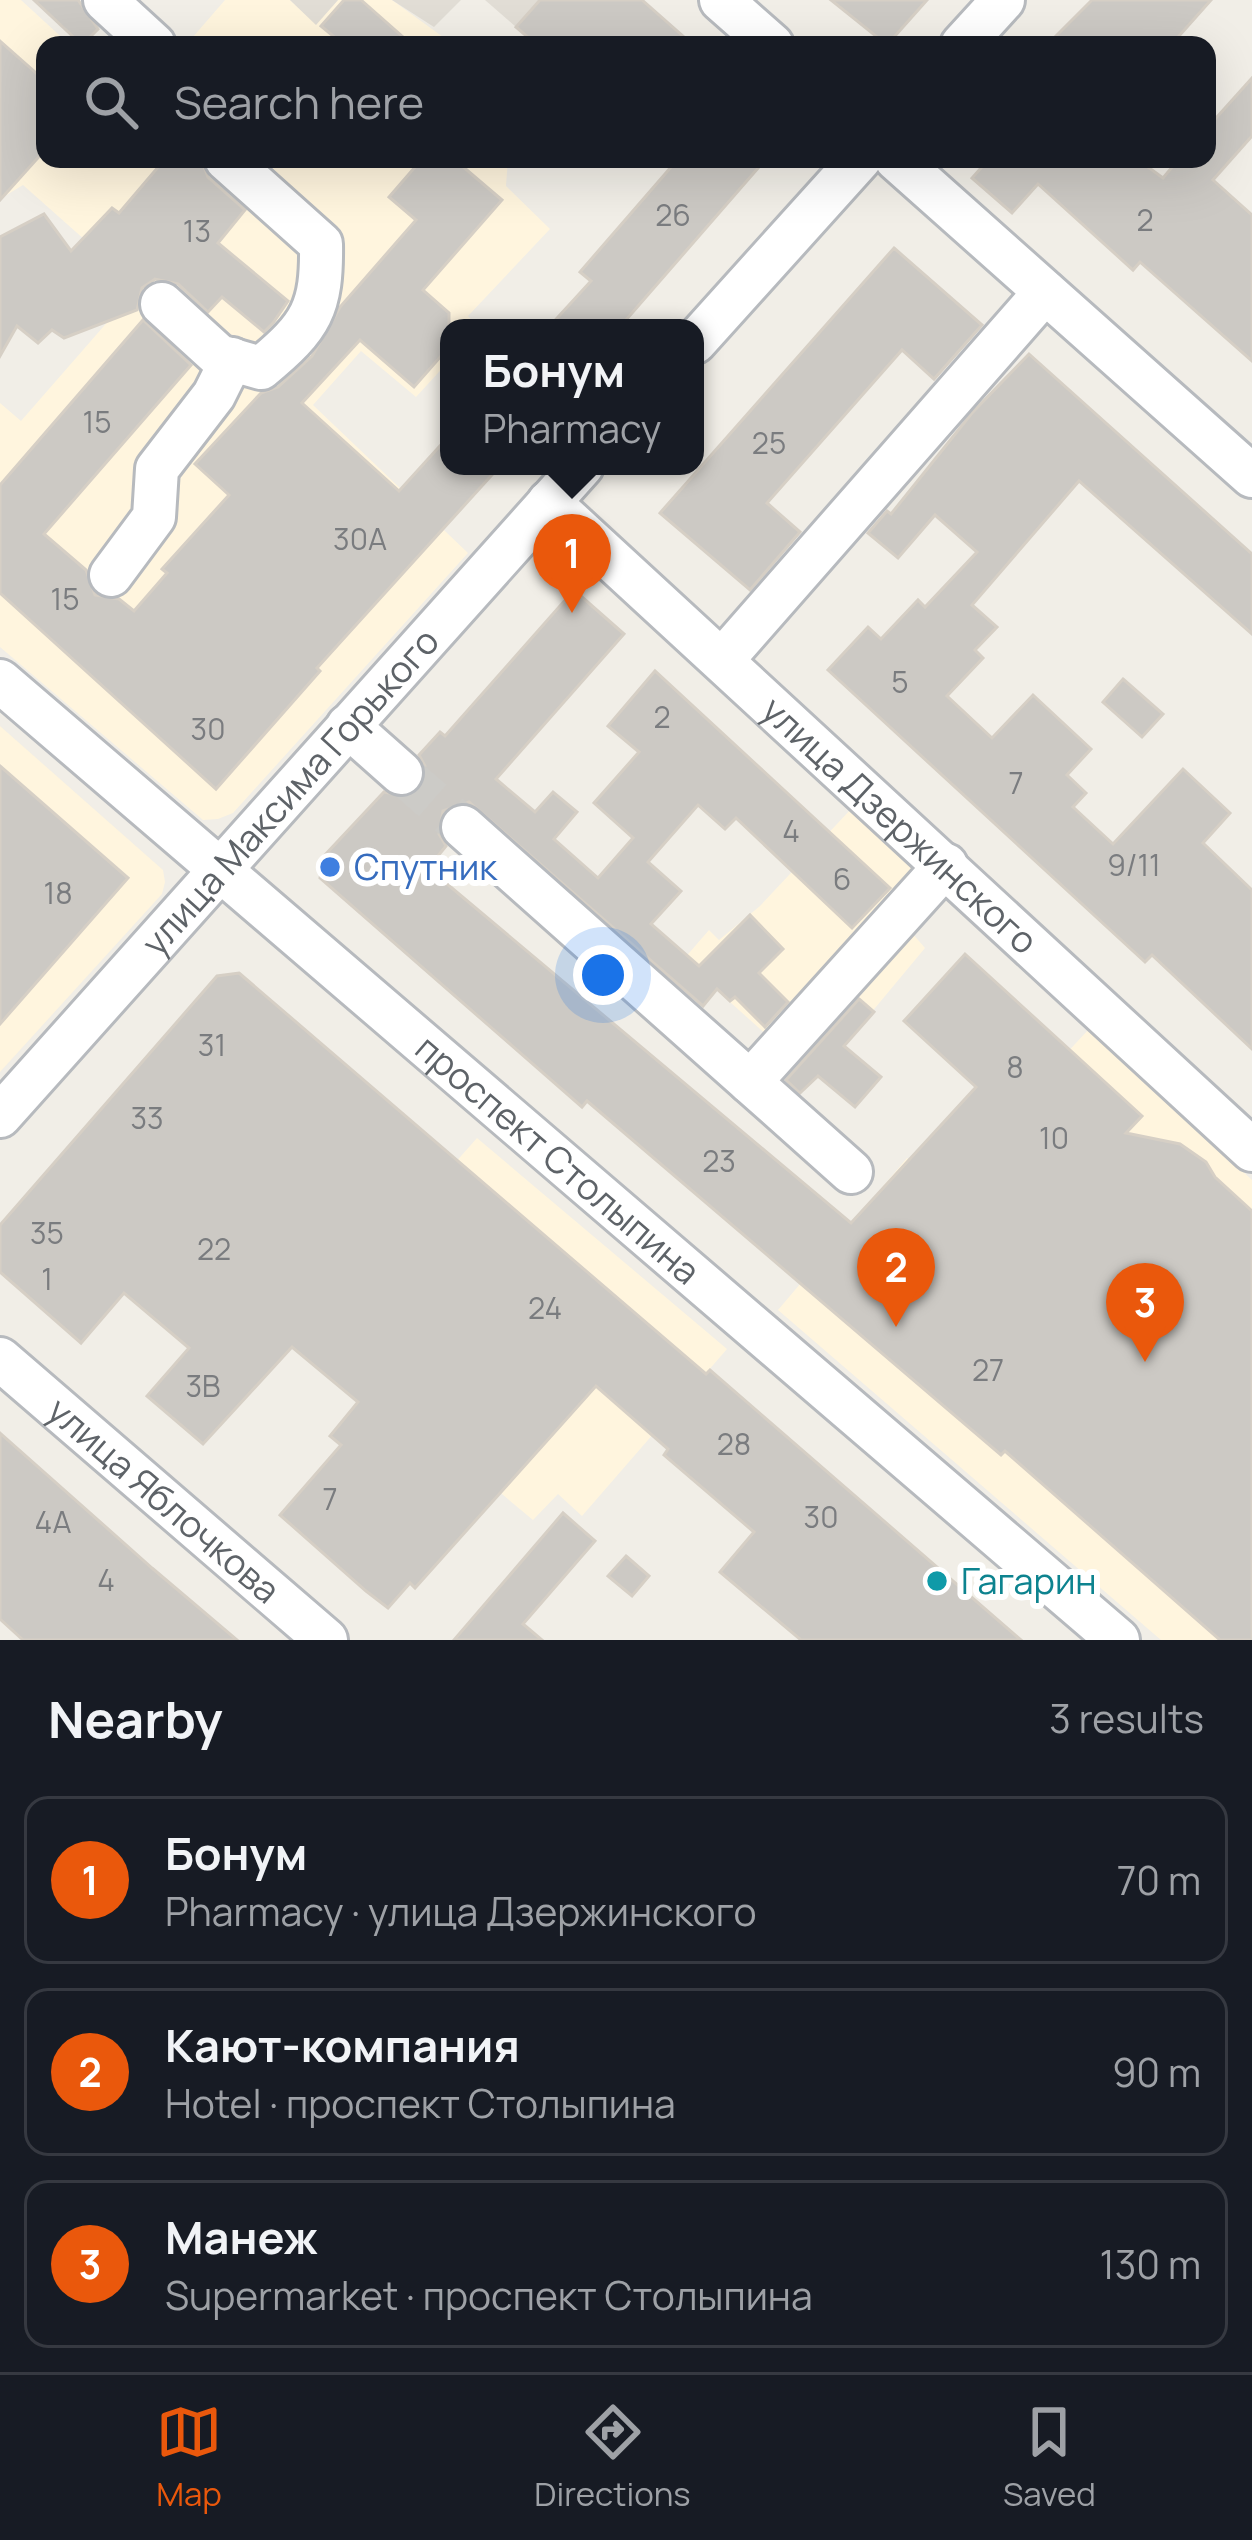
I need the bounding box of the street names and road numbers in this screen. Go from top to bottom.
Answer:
street label: улица Максима Горького [130,617,449,966]
street label: улица Дзержинского [752,685,1049,964]
street label: проспект Столыпина [406,1023,711,1295]
street label: улица Яблочкова [37,1386,291,1614]

